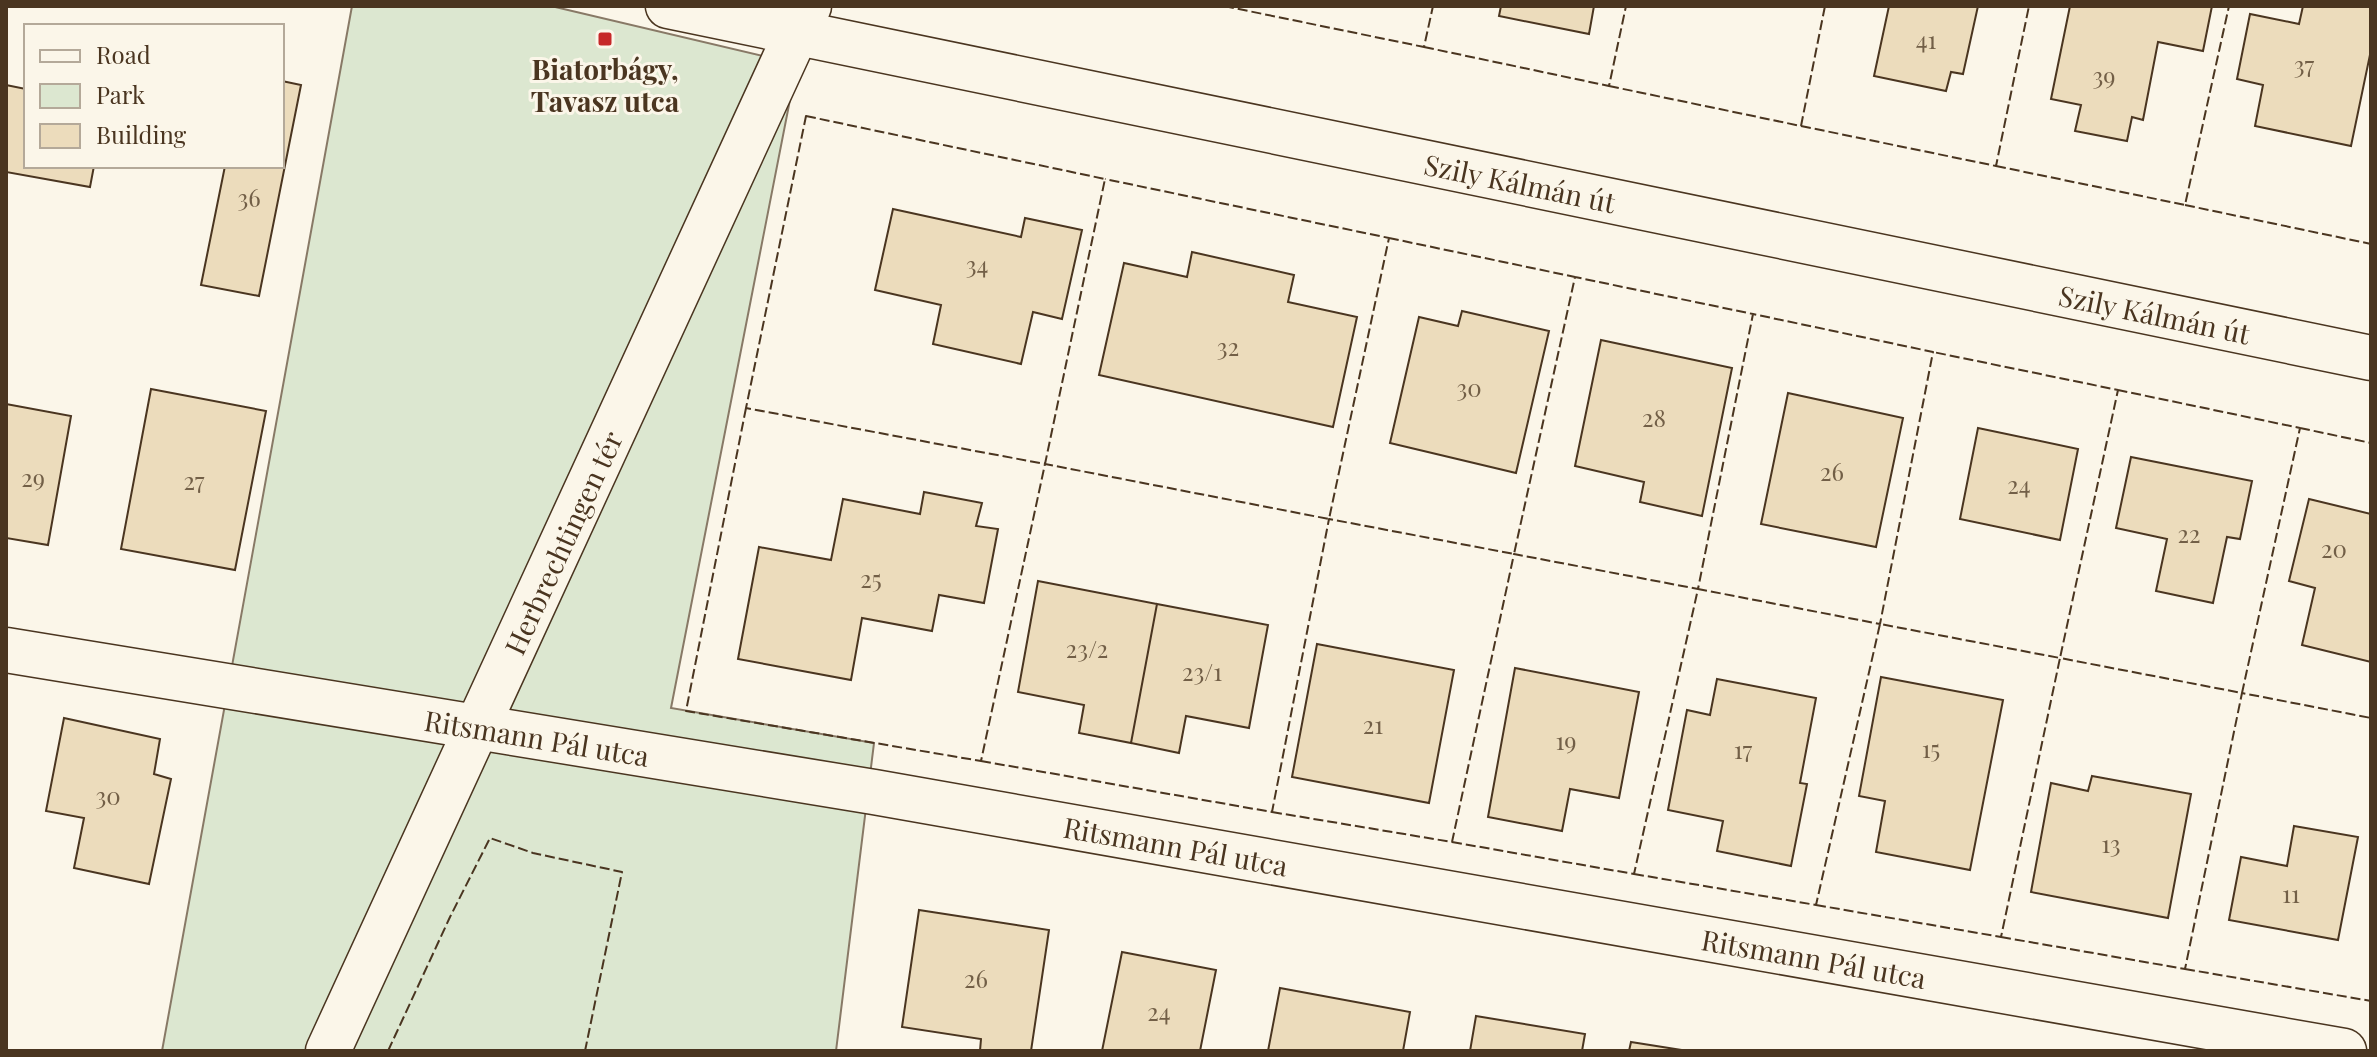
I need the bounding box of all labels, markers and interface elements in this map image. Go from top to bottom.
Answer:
house number: 41 [1916,23,1936,55]
legend [24,24,284,168]
marker: Biatorbágy, Tavasz utca [596,30,614,48]
text: Road [96,38,151,70]
house number: 37 [2294,48,2315,80]
place label: Biatorbágy, Tavasz utca [531,50,680,119]
house number: 39 [2092,59,2116,91]
text: Park [96,78,146,110]
text: Building [96,118,187,150]
street label: Szily Kálmán út [1421,144,1620,220]
house number: 36 [237,181,261,213]
house number: 34 [966,248,988,280]
street label: Szily Kálmán út [2056,276,2254,351]
house number: 32 [1217,330,1239,362]
house number: 30 [1456,371,1482,403]
house number: 28 [1642,401,1666,433]
street label: Herbrechtingen tér [495,424,630,660]
house number: 26 [1820,455,1844,487]
house number: 29 [21,461,45,493]
house number: 27 [183,464,205,496]
house number: 24 [2007,468,2031,500]
house number: 22 [2178,517,2201,549]
house number: 20 [2321,532,2347,564]
house number: 25 [860,562,882,594]
house number: 23/2 [1066,632,1108,664]
house number: 23/1 [1182,655,1222,687]
street label: Ritsmann Pál utca [422,700,652,773]
house number: 21 [1363,708,1383,740]
house number: 19 [1555,724,1577,756]
house number: 15 [1922,732,1940,764]
house number: 17 [1734,733,1753,765]
house number: 30 [95,779,121,811]
street label: Ritsmann Pál utca [1061,807,1291,883]
house number: 13 [2101,827,2121,859]
house number: 11 [2282,877,2300,909]
street label: Ritsmann Pál utca [1699,920,1929,996]
house number: 26 [964,962,988,994]
house number: 24 [1147,995,1171,1027]

